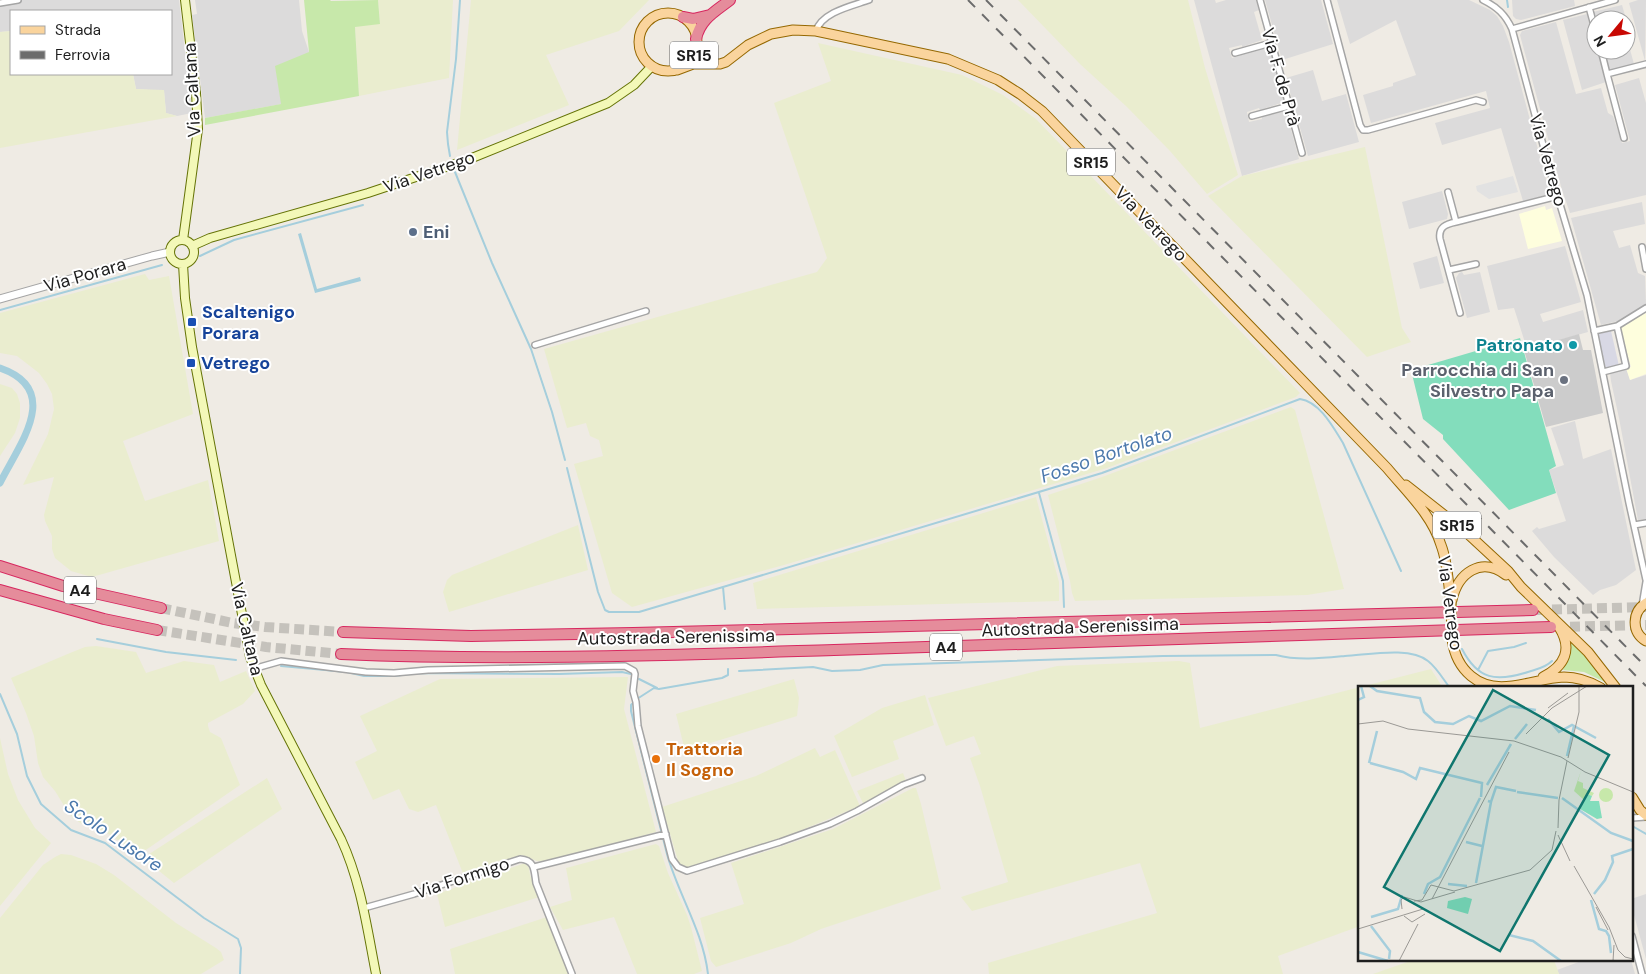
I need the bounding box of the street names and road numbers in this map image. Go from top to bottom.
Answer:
street label: Via F. de Prà [1256,25,1306,129]
street label: Via Caltana [178,42,206,138]
road number: SR15 [670,42,718,68]
street label: Via Vetrego [1523,111,1573,209]
street label: Via Vetrego [380,145,478,199]
road number: SR15 [1067,148,1115,176]
street label: Via Vetrego [1109,181,1193,267]
street label: Via Porara [41,252,129,298]
road number: SR15 [1433,512,1481,538]
street label: Via Vetrego [1431,554,1469,652]
road number: A4 [64,576,96,604]
street label: Via Caltana [225,580,269,678]
street label: Autostrada Serenissima [981,612,1179,642]
street label: Autostrada Serenissima [577,623,775,651]
road number: A4 [930,634,962,660]
street label: Via Formigo [412,851,512,905]

